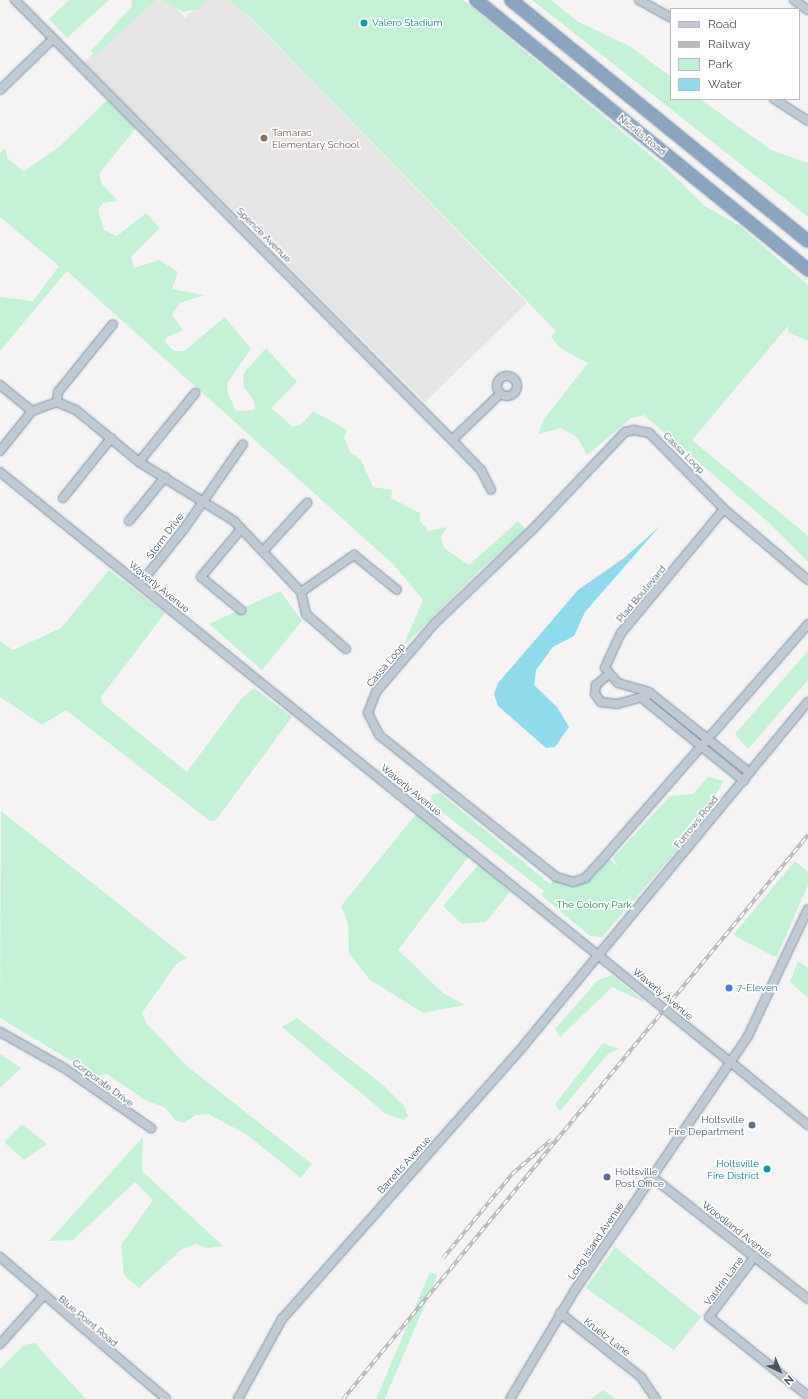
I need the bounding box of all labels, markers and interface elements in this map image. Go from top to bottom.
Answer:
legend [670,8,800,100]
place label: Valero Stadium [372,17,442,29]
text: Road [708,17,737,31]
marker: Valero Stadium [359,18,369,28]
text: Railway [708,37,750,51]
text: Park [708,57,733,71]
text: Water [708,77,742,91]
street label: Nicolls Road [616,112,668,158]
place label: Tamarac Elementary School [272,126,360,150]
marker: Tamarac Elementary School [259,133,269,143]
street label: Spence Avenue [234,205,294,265]
street label: Cassa Loop [661,430,707,476]
street label: Storm Drive [144,511,186,561]
street label: Waverly Avenue [126,559,192,615]
street label: Plad Boulevard [614,563,668,625]
street label: Cassa Loop [364,641,408,689]
street label: Waverly Avenue [378,762,444,818]
street label: Furrows Road [671,794,721,850]
park label: The Colony Park [556,899,632,911]
street label: Waverly Avenue [630,965,696,1023]
place label: 7-Eleven [737,982,778,994]
marker: 7-Eleven [724,983,734,993]
street label: Corporate Drive [70,1057,136,1109]
place label: Holtsville Fire Department [668,1113,744,1136]
marker: Holtsville Fire Department [747,1120,757,1130]
street label: Barretts Avenue [375,1134,433,1196]
place label: Holtsville Fire District [707,1157,759,1180]
marker: Holtsville Fire District [762,1164,772,1174]
place label: Holtsville Post Office [615,1165,664,1188]
marker: Holtsville Post Office [602,1172,612,1182]
street label: Woodland Avenue [700,1199,774,1261]
street label: Long Island Avenue [565,1200,627,1282]
street label: Vautrin Lane [702,1254,746,1308]
street label: Blue Point Road [56,1293,120,1349]
street label: Kruetz Lane [581,1315,633,1359]
north arrow [760,1351,800,1391]
text: N [781,1372,796,1388]

